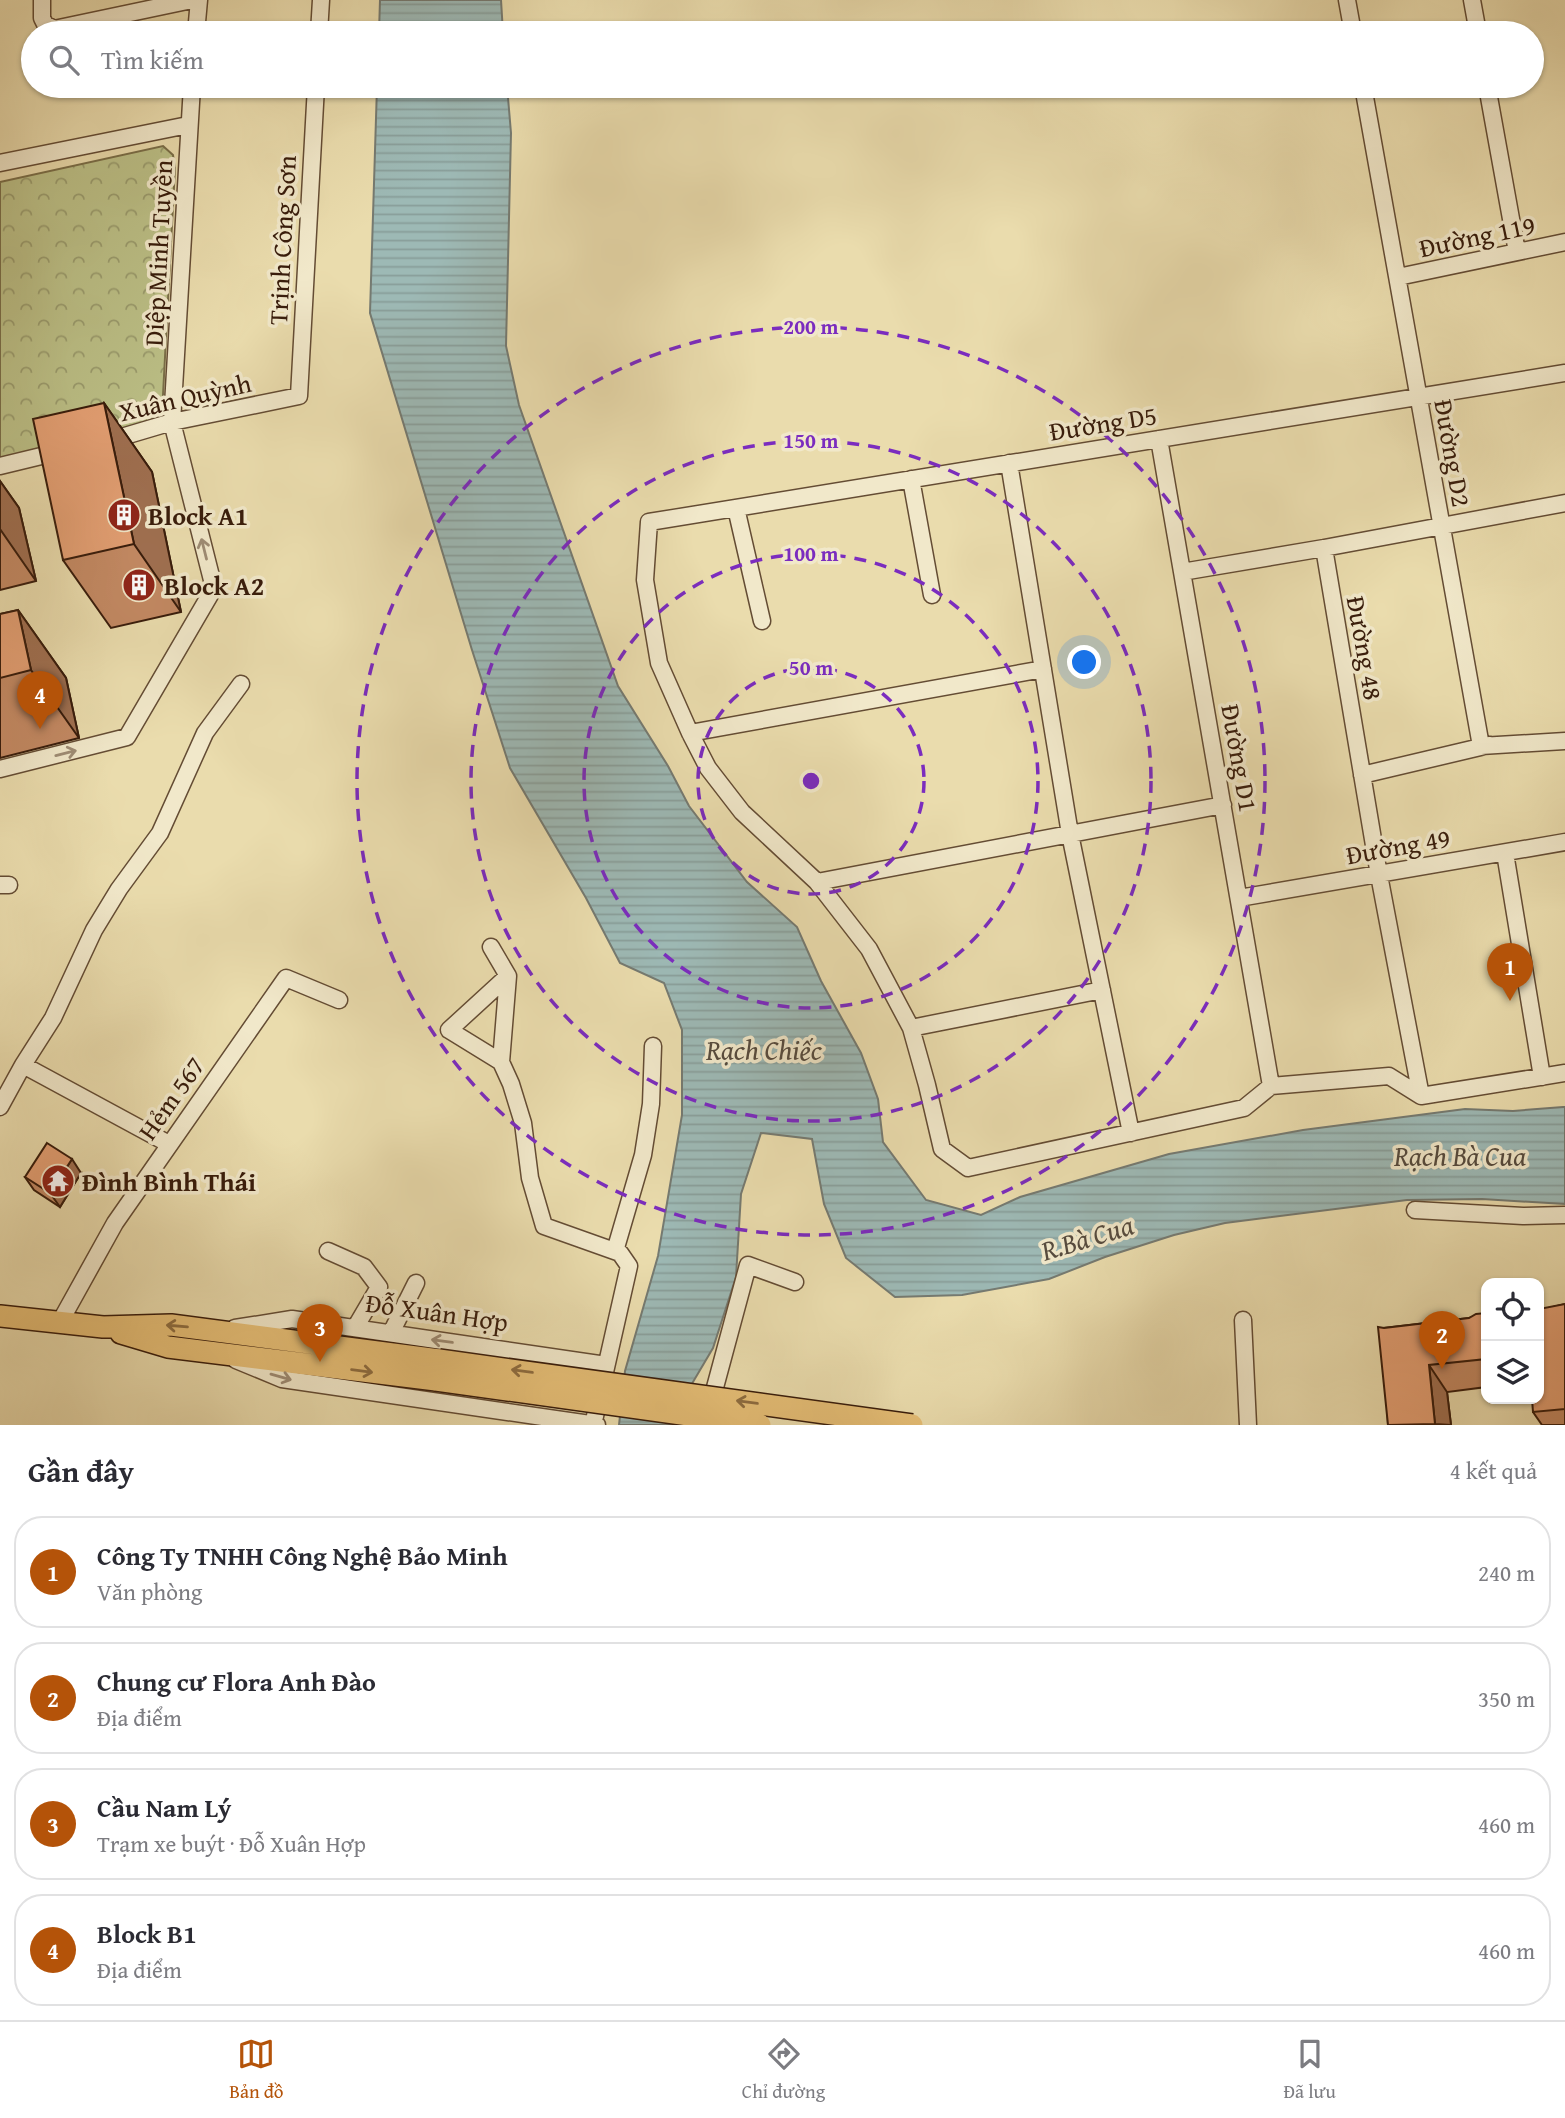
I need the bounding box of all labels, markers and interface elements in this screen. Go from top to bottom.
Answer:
search box [21,21,1544,98]
text: Tìm kiếm [101,40,204,79]
icon: search [45,41,83,79]
street label: Trịnh Công Sơn [258,154,306,326]
street label: Diệp Minh Tuyền [134,158,182,347]
street label: Đường 119 [1415,205,1539,267]
text: 200 m [783,311,839,342]
street label: Xuân Quỳnh [115,363,255,431]
street label: Đường D5 [1046,395,1160,451]
street label: Đường D2 [1424,396,1482,510]
text: 150 m [783,425,839,456]
building icon: Block A1 [105,496,143,534]
place label: Block A1 [148,496,248,535]
one-way arrow [197,538,210,560]
text: 100 m [783,538,839,569]
building icon: Block A2 [120,566,158,604]
place label: Block A2 [164,566,264,605]
street label: Đường 48 [1337,593,1393,703]
your location [1067,645,1101,679]
text: 50 m [789,652,833,683]
pin: 4 [17,671,63,729]
street label: Đường D1 [1211,701,1269,815]
one-way arrow [54,746,77,759]
centre of rings [799,769,823,793]
street label: Đường 49 [1343,818,1453,874]
pin: 1 [1487,943,1533,1001]
water label: Rạch Chiếc [705,1029,823,1070]
street label: Hẻm 567 [128,1048,214,1148]
water label: Rạch Bà Cua [1393,1135,1526,1176]
temple icon: Đình Bình Thái [39,1162,77,1200]
place label: Đình Bình Thái [82,1162,256,1201]
water label: R.Bà Cua [1035,1204,1138,1271]
map controls [1481,1278,1544,1404]
button: locate [1481,1278,1544,1341]
street label: Đỗ Xuân Hợp [363,1283,511,1341]
pin: 3 [297,1304,343,1362]
pin: 2 [1419,1311,1465,1369]
one-way arrow [165,1320,188,1333]
one-way arrow [431,1334,454,1347]
button: layers [1481,1341,1544,1404]
one-way arrow [351,1365,373,1378]
one-way arrow [511,1365,534,1378]
one-way arrow [269,1372,291,1385]
one-way arrow [736,1396,759,1409]
text: Gần đây [28,1449,134,1493]
text: 4 kết quả [1450,1454,1537,1487]
text: Công Ty TNHH Công Nghệ Bảo Minh [97,1536,508,1575]
text: 1 [47,1556,59,1589]
text: 240 m [1478,1556,1535,1589]
text: Văn phòng [97,1575,202,1608]
text: Chung cư Flora Anh Đào [97,1662,376,1701]
text: 2 [47,1682,59,1715]
text: 350 m [1478,1682,1535,1715]
text: Địa điểm [97,1701,182,1734]
text: Cầu Nam Lý [97,1788,231,1827]
text: 3 [47,1808,59,1841]
text: 460 m [1478,1808,1535,1841]
text: Trạm xe buýt · Đỗ Xuân Hợp [97,1827,366,1860]
text: Block B1 [97,1914,197,1953]
text: 4 [47,1934,59,1967]
text: 460 m [1478,1934,1535,1967]
text: Địa điểm [97,1953,182,1986]
tab: Bản đồ [229,2035,284,2105]
tab: Chỉ đường [742,2035,825,2105]
tab: Đã lưu [1283,2035,1336,2105]

